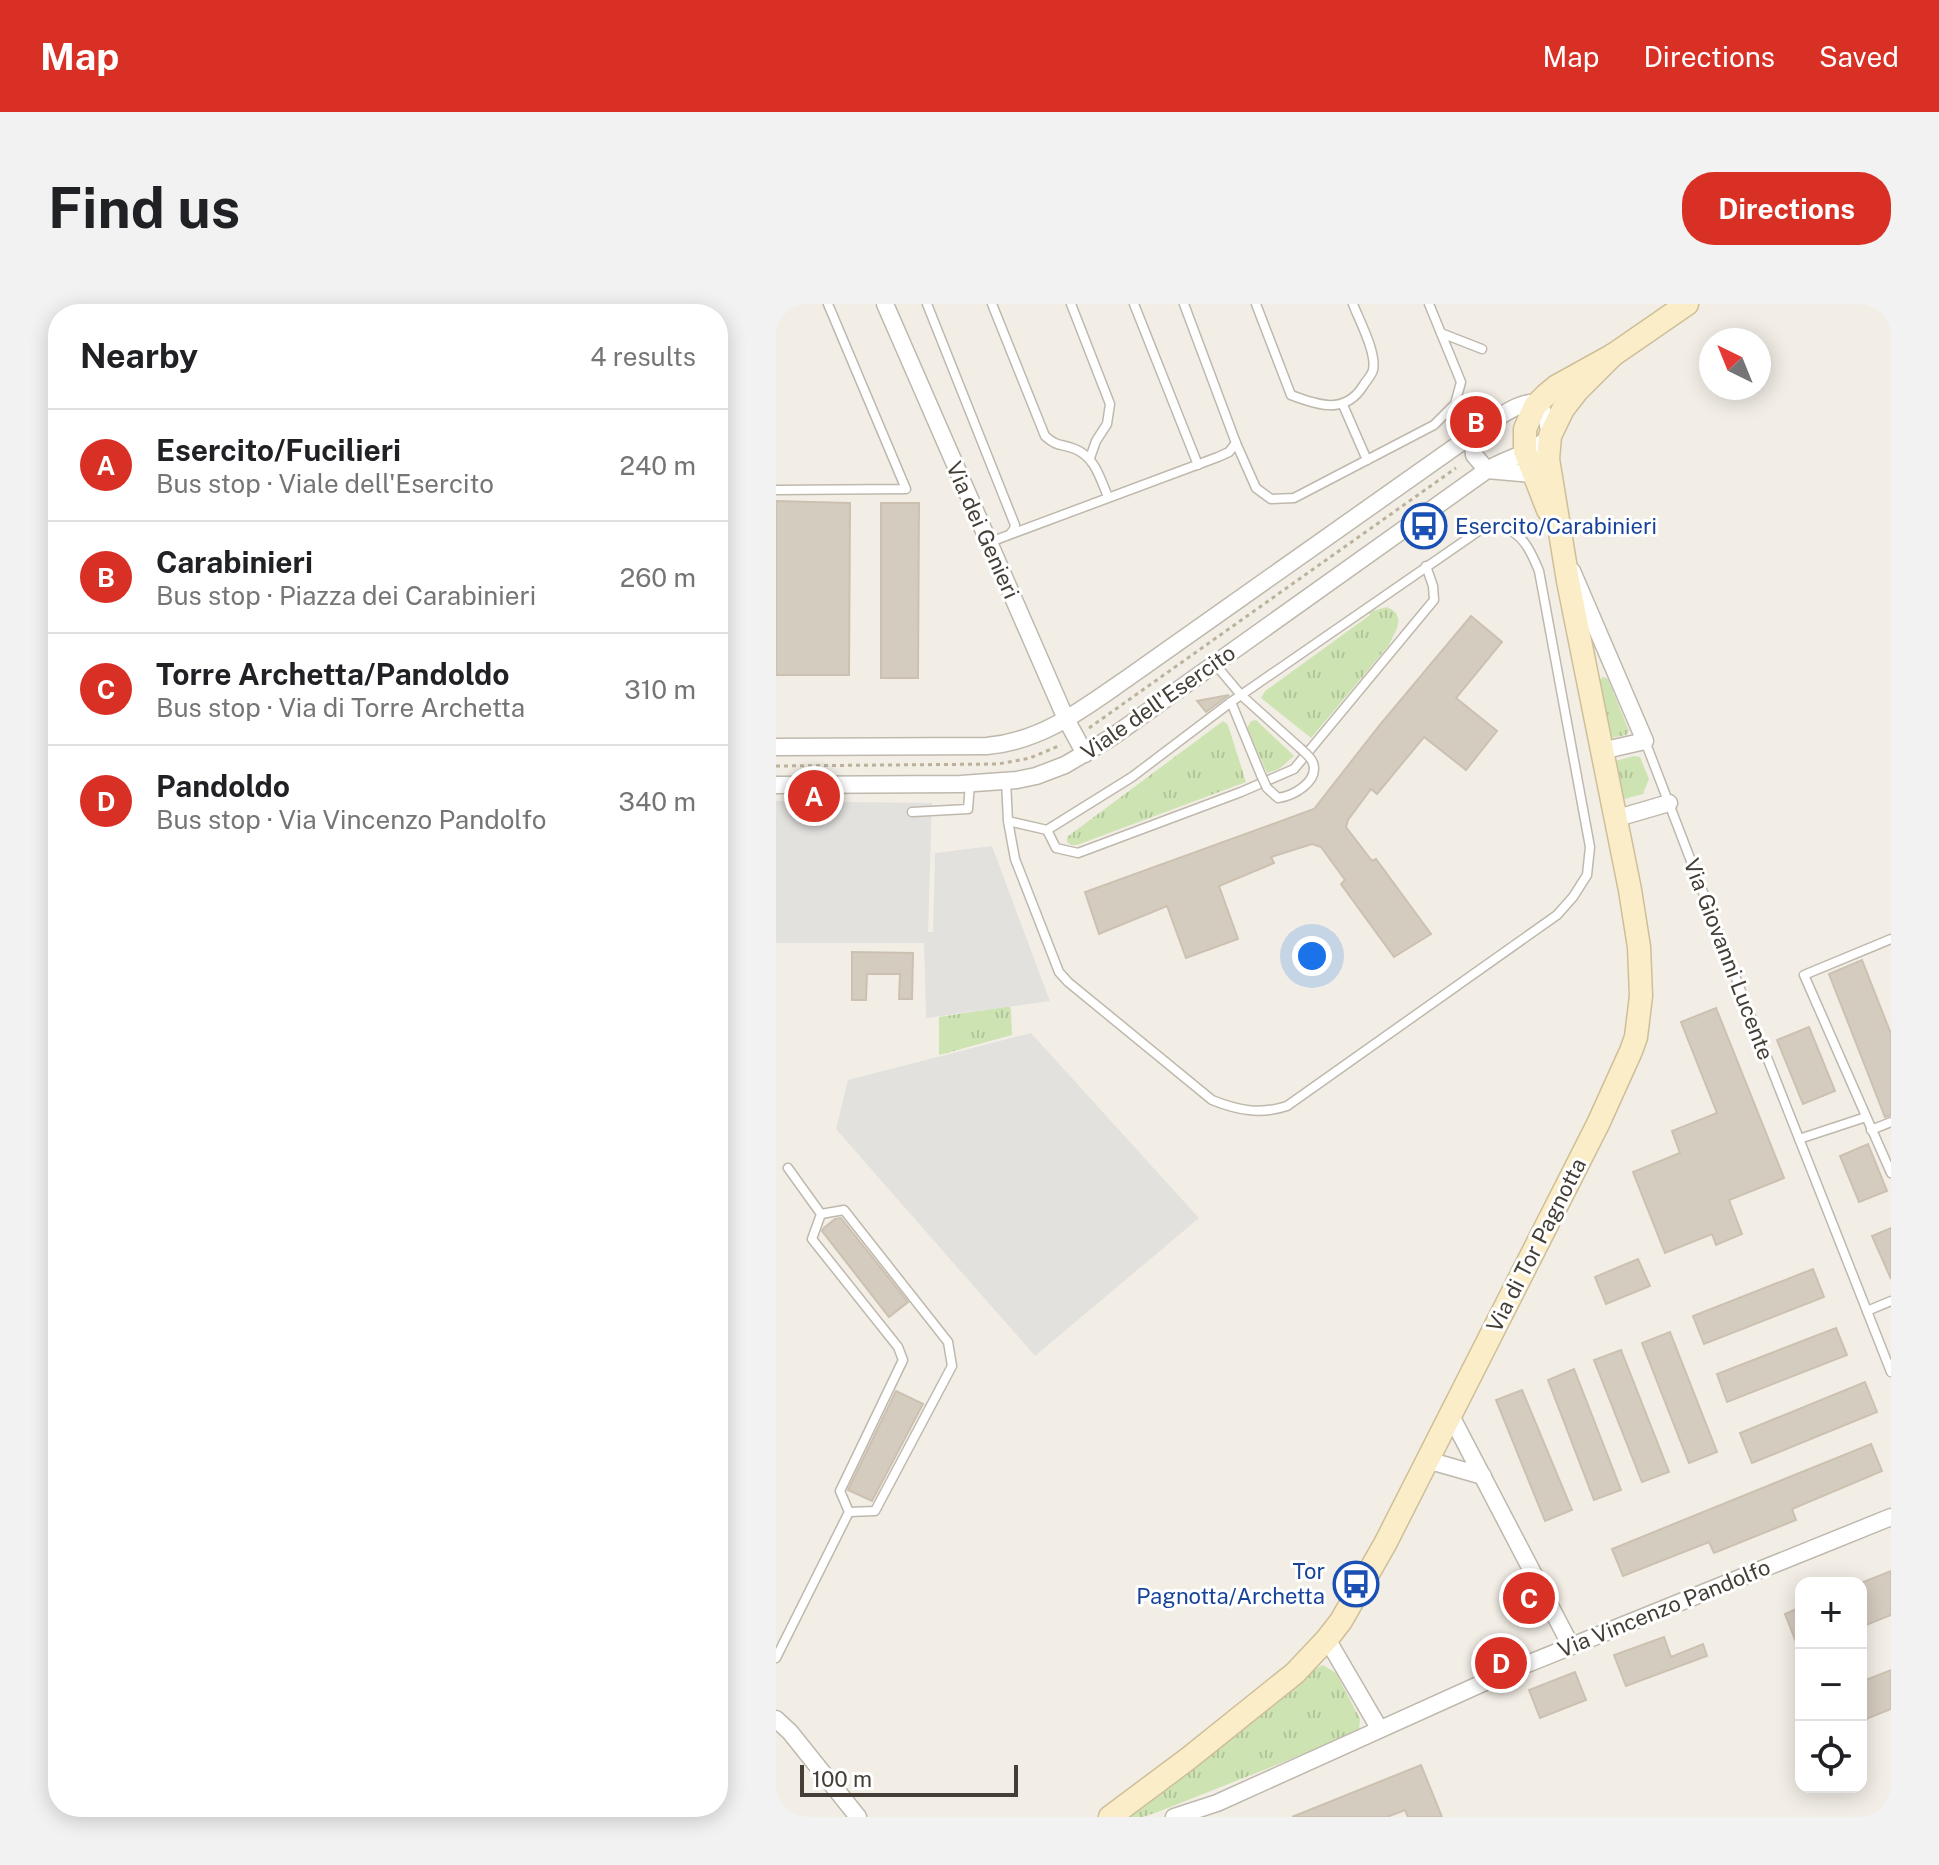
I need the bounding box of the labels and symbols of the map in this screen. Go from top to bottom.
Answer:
north arrow [1699,328,1771,400]
pin: B [1450,392,1502,452]
street label: Via dei Genieri [941,458,1025,602]
bus stop icon: Esercito/Carabinieri [1400,502,1448,550]
place label: Esercito/Carabinieri [1455,513,1657,539]
street label: Viale dell'Esercito [1076,639,1240,765]
pin: A [788,766,840,826]
street label: Via Giovanni Lucente [1679,855,1779,1063]
your location [1292,936,1332,976]
street label: Via di Tor Pagnotta [1481,1154,1591,1336]
street label: Via Vincenzo Pandolfo [1554,1553,1774,1663]
place label: Tor Pagnotta/Archetta [1136,1558,1325,1609]
bus stop icon: Tor Pagnotta/Archetta [1332,1560,1380,1608]
pin: C [1503,1568,1555,1628]
pin: D [1475,1633,1527,1693]
scale bar [800,1761,1018,1797]

